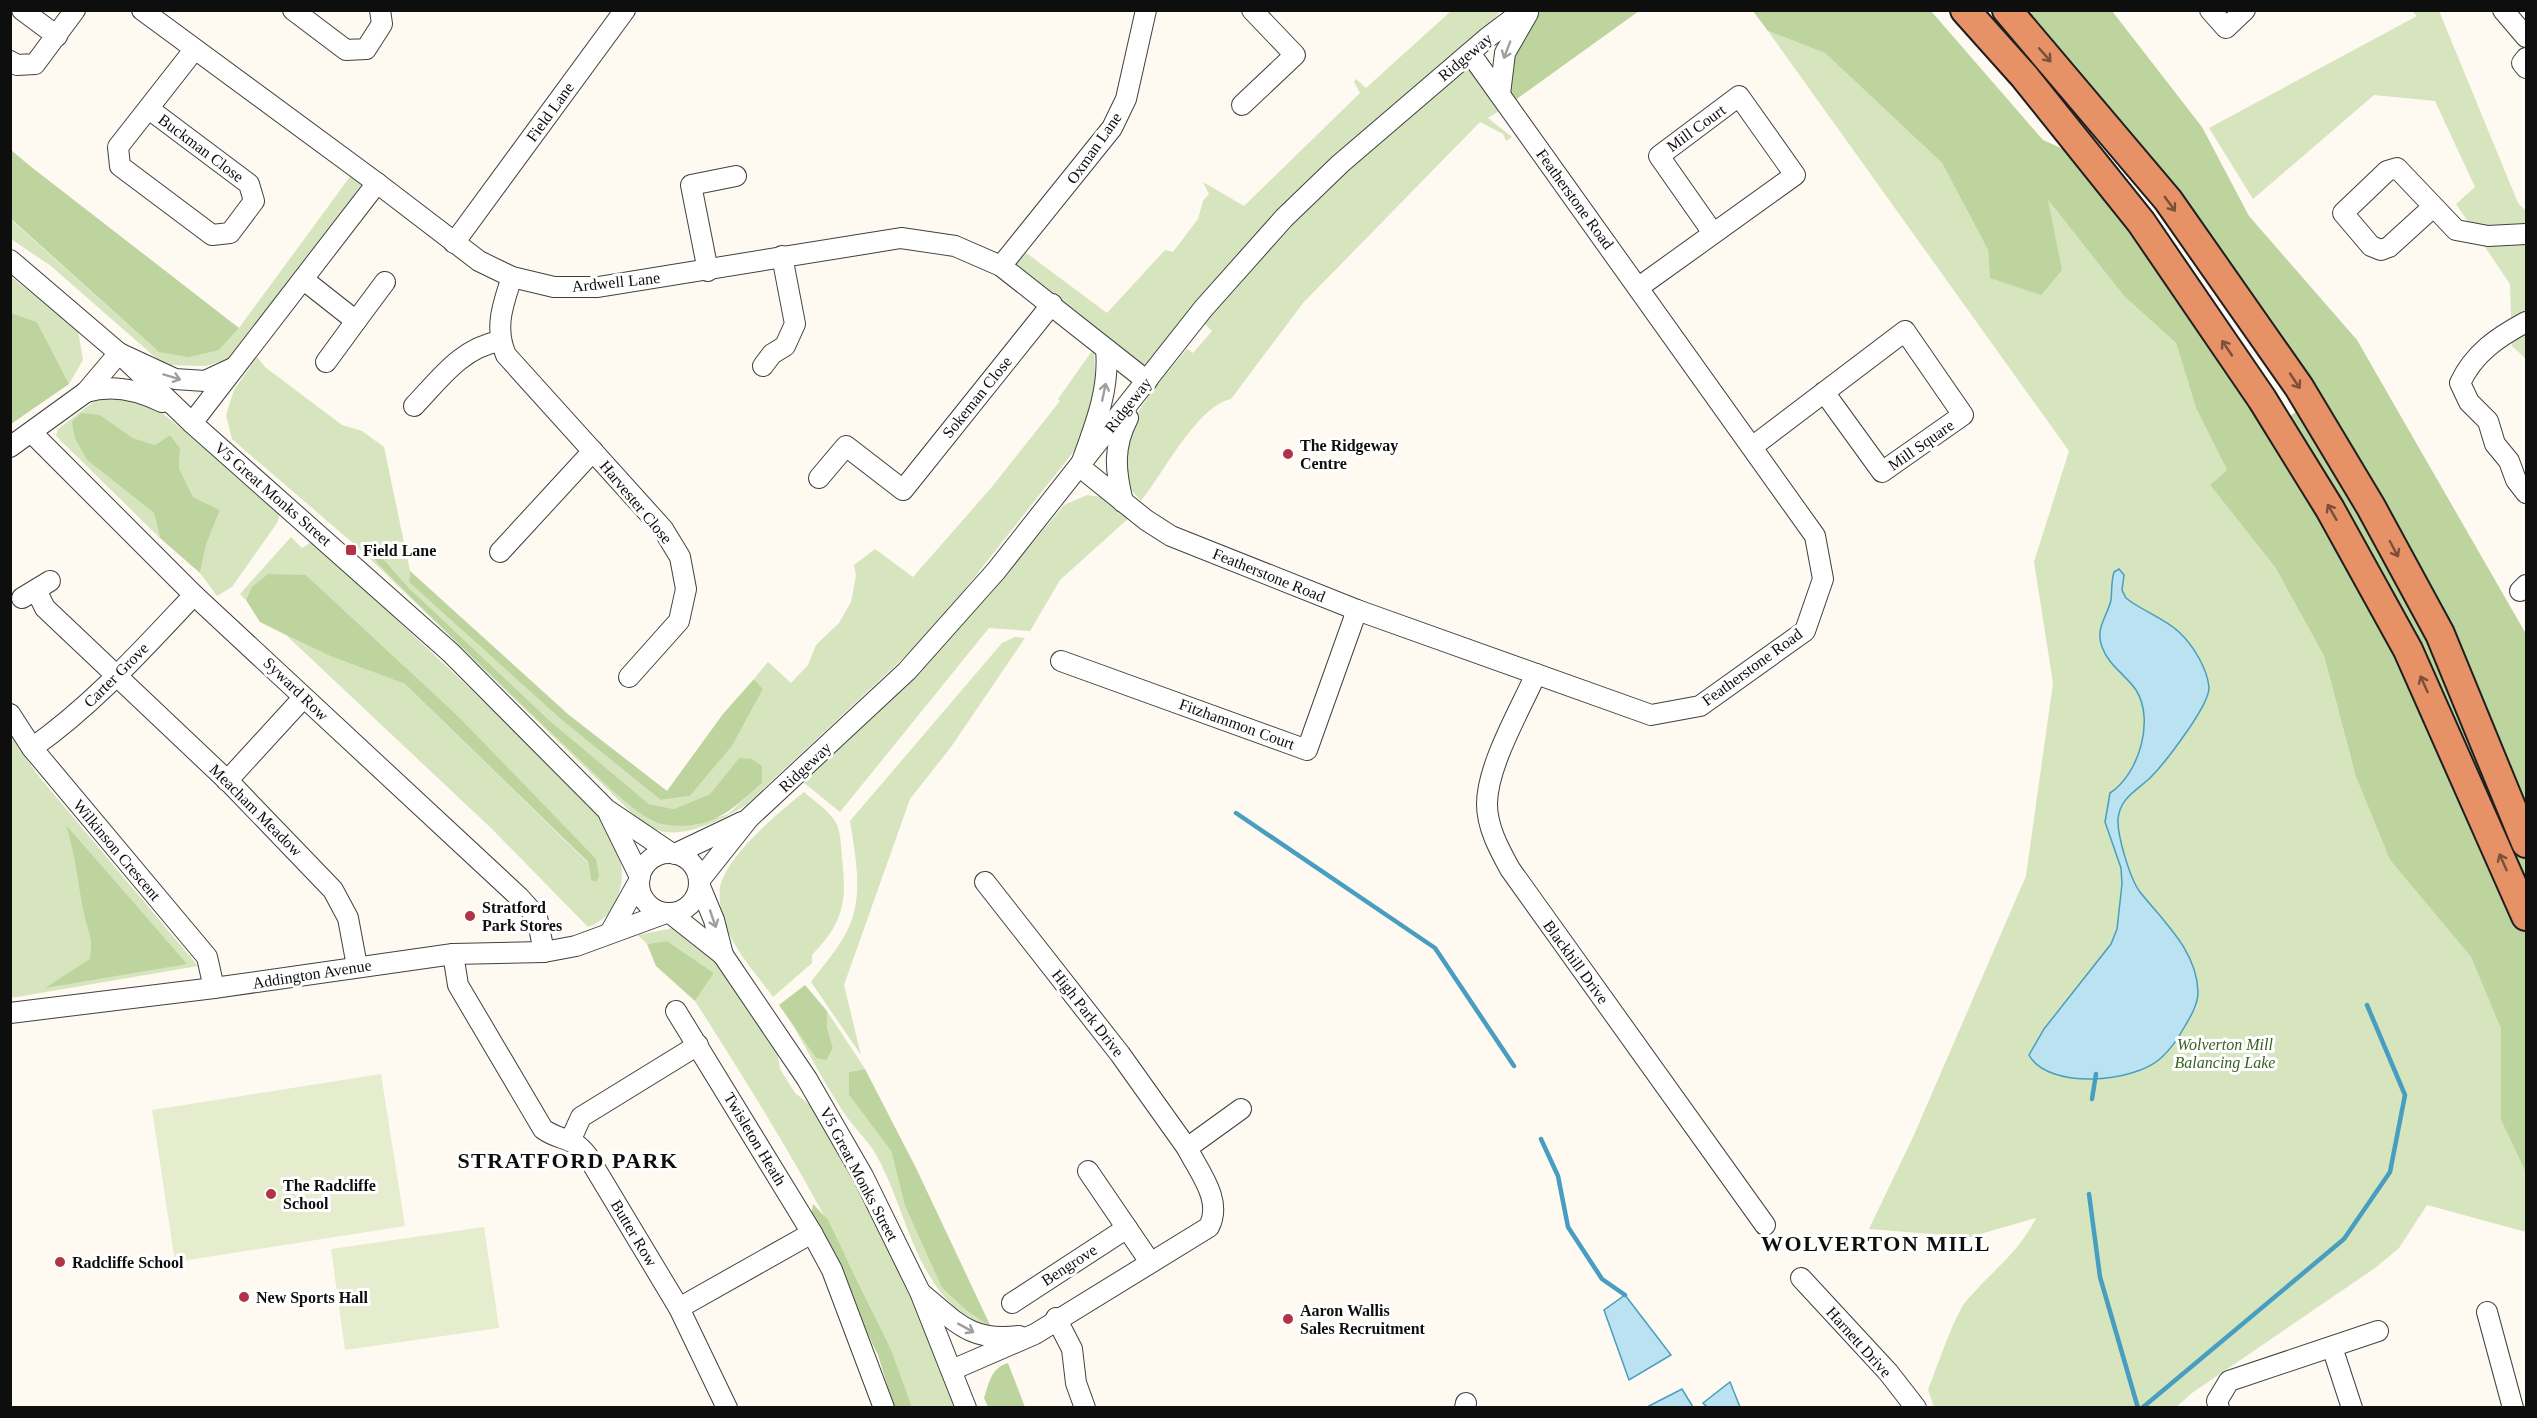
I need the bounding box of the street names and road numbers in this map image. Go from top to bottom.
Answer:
street label: Ridgeway [1435,30,1496,85]
street label: Field Lane [523,79,577,145]
street label: Mill Court [1663,101,1729,155]
street label: Oxman Lane [1063,109,1125,187]
street label: Buckman Close [155,111,247,185]
street label: Featherstone Road [1533,146,1617,252]
street label: Ardwell Lane [571,269,661,295]
street label: Sokeman Close [939,353,1015,441]
street label: Ridgeway [1101,374,1155,436]
street label: Mill Square [1885,416,1958,475]
street label: V5 Great Monks Street [211,439,335,550]
street label: Harvester Close [597,457,675,547]
street label: Featherstone Road [1210,545,1328,605]
street label: Featherstone Road [1699,625,1805,709]
street label: Carter Grove [80,639,152,711]
street label: Syward Row [260,654,332,725]
street label: Fitzhammon Court [1177,695,1297,753]
street label: Ridgeway [775,739,835,796]
street label: Meacham Meadow [206,760,306,860]
street label: Wilkinson Crescent [70,796,164,904]
street label: Blackhill Drive [1540,917,1612,1007]
street label: Addington Avenue [251,956,373,993]
street label: High Park Drive [1048,966,1127,1061]
street label: Twisleton Heath [721,1090,789,1188]
street label: V5 Great Monks Street [817,1104,902,1244]
street label: Butter Row [608,1197,661,1270]
street label: Bengrove [1038,1241,1100,1290]
street label: Harnett Drive [1823,1303,1895,1381]

